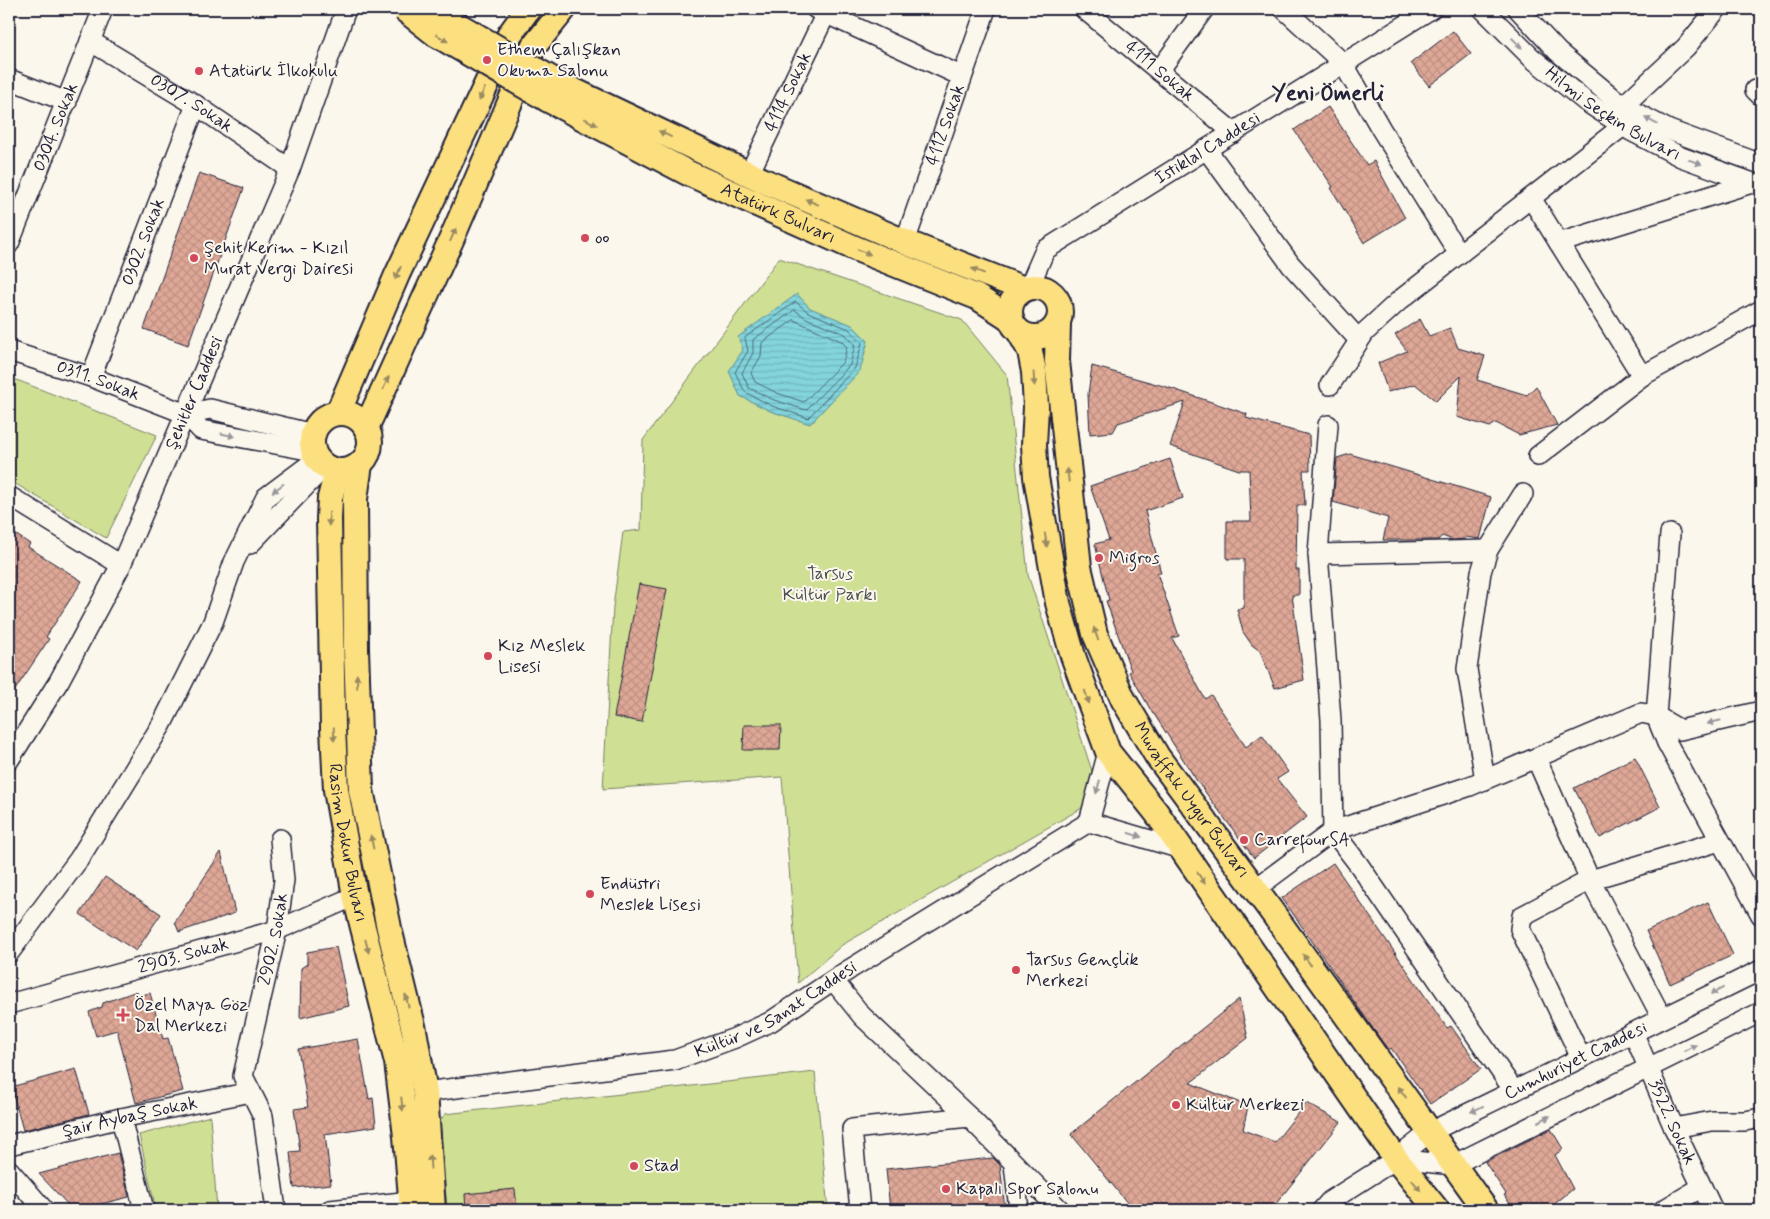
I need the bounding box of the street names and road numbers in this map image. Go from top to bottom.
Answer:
street label: 4111 Sokak [1120,36,1200,107]
street label: 4114 Sokak [759,48,818,136]
street label: Hilmi Seçkin Bulvarı [1540,61,1685,167]
street label: 0307. Sokak [146,68,238,139]
street label: 0304. Sokak [27,79,84,175]
street label: 4112 Sokak [921,81,971,169]
street label: İstiklal Caddesi [1150,106,1265,191]
street label: Atatürk Bulvarı [717,177,840,250]
street label: 0302. Sokak [116,195,171,289]
street label: Şehitler Caddesi [160,333,229,453]
street label: 0311. Sokak [54,355,143,407]
street label: Muvaffak Uygur Bulvarı [1127,718,1255,883]
street label: Rasim Dokur Bulvarı [323,763,373,925]
street label: 2902. Sokak [253,891,294,987]
street label: 2903. Sokak [136,932,231,980]
street label: Kültür ve Sanat Caddesi [691,956,861,1064]
street label: Cumhuriyet Caddesi [1500,1016,1651,1106]
street label: 3522. Sokak [1642,1075,1702,1169]
street label: Şair Aybaş Sokak [60,1091,199,1144]

